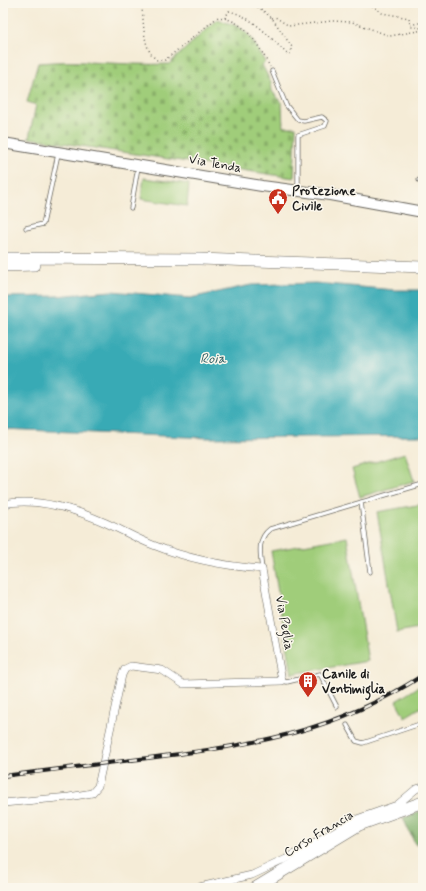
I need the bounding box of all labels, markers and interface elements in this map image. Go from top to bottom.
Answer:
street label: Via Tenda [187,151,243,177]
place label: Protezione Civile [292,183,356,215]
public building icon: Protezione Civile [267,187,289,215]
water label: Roia [200,350,227,368]
street label: Via Peglia [269,594,297,652]
place label: Canile di Ventimiglia [322,666,386,701]
building icon: Canile di Ventimiglia [297,670,319,698]
street label: Corso Francia [281,807,357,861]

